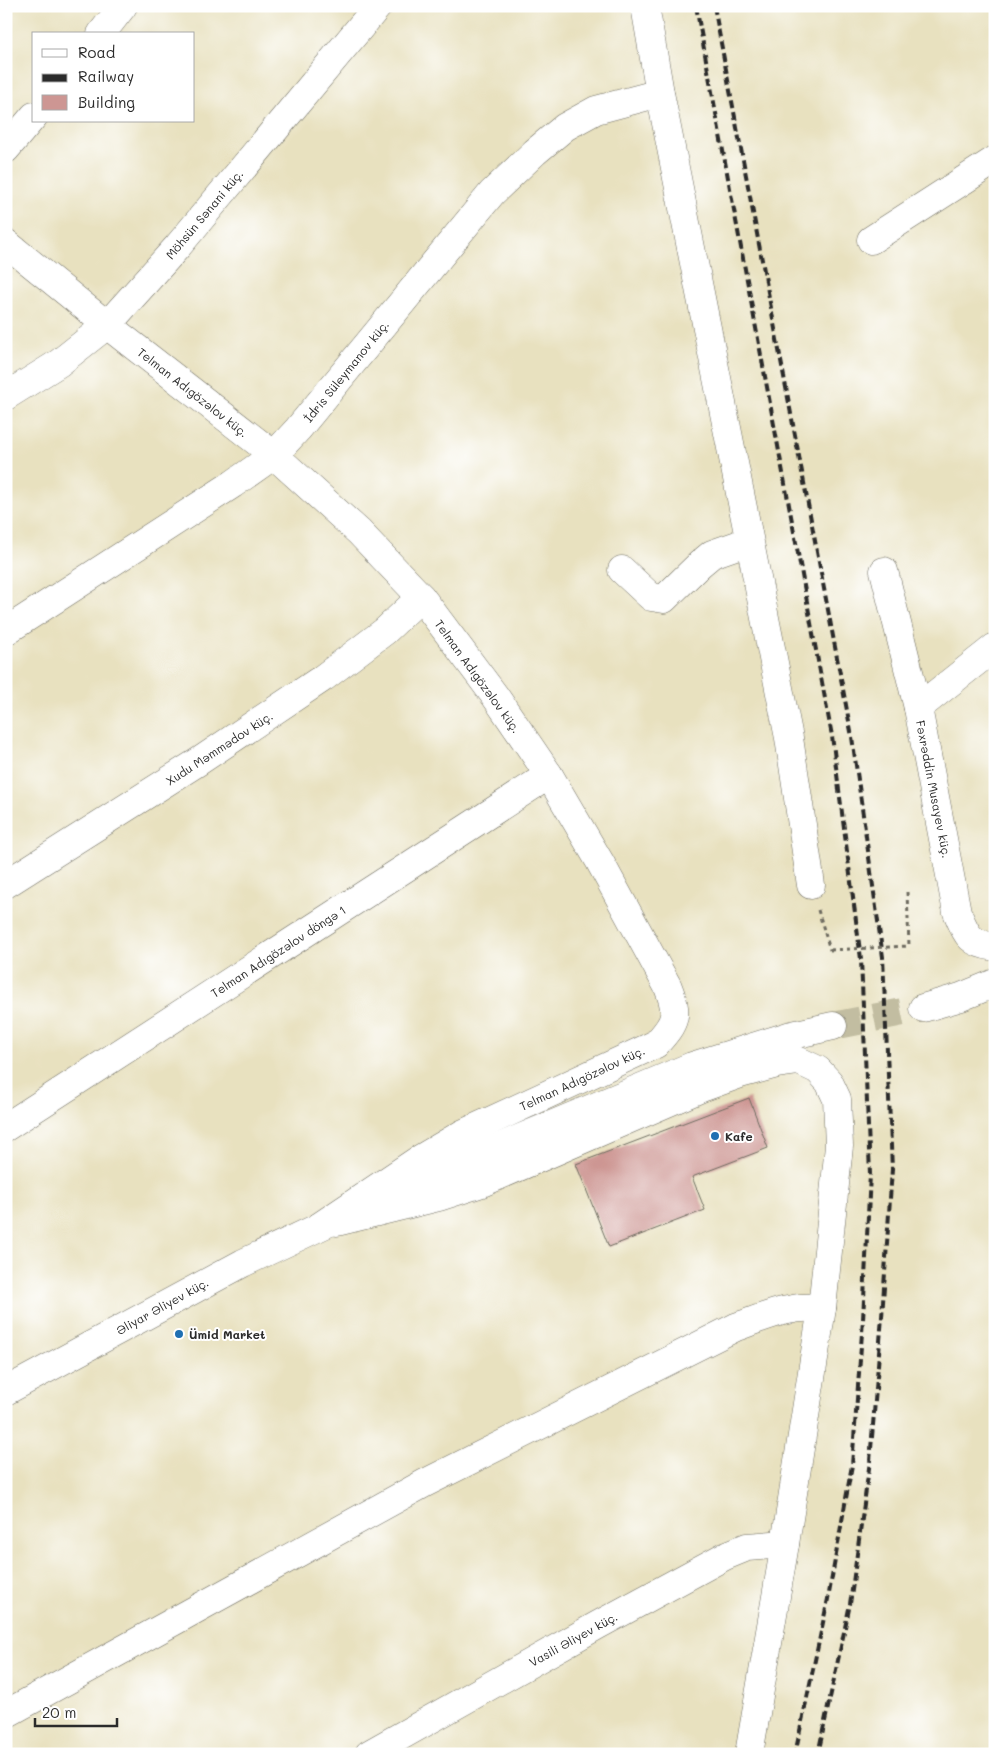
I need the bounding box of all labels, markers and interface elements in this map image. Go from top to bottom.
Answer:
legend [32,32,195,122]
text: Road [78,42,115,62]
text: Railway [78,66,134,86]
text: Building [78,92,135,112]
street label: Möhsün Sənani küç. [162,166,246,262]
street label: İdris Süleymanov küç. [300,317,392,425]
street label: Telman Adıgözəlov küç. [134,344,252,440]
street label: Telman Adıgözəlov küç. [431,616,525,736]
street label: Xudu Məmmədov küç. [162,707,276,789]
street label: Fəxrəddin Musayev küç. [913,719,955,859]
street label: Telman Adıgözəlov döngə 1 [207,901,349,1001]
street label: Telman Adıgözəlov küç. [517,1042,647,1114]
place label: Kafe [725,1128,753,1144]
marker: Kafe [709,1130,721,1142]
street label: Əliyar Əliyev küç. [113,1274,211,1338]
place label: Ümid Market [189,1326,265,1342]
marker: Ümid Market [173,1328,185,1340]
street label: Vasili Əliyev küç. [526,1608,620,1670]
scale bar [35,1695,118,1727]
text: 20 m [42,1702,76,1722]

